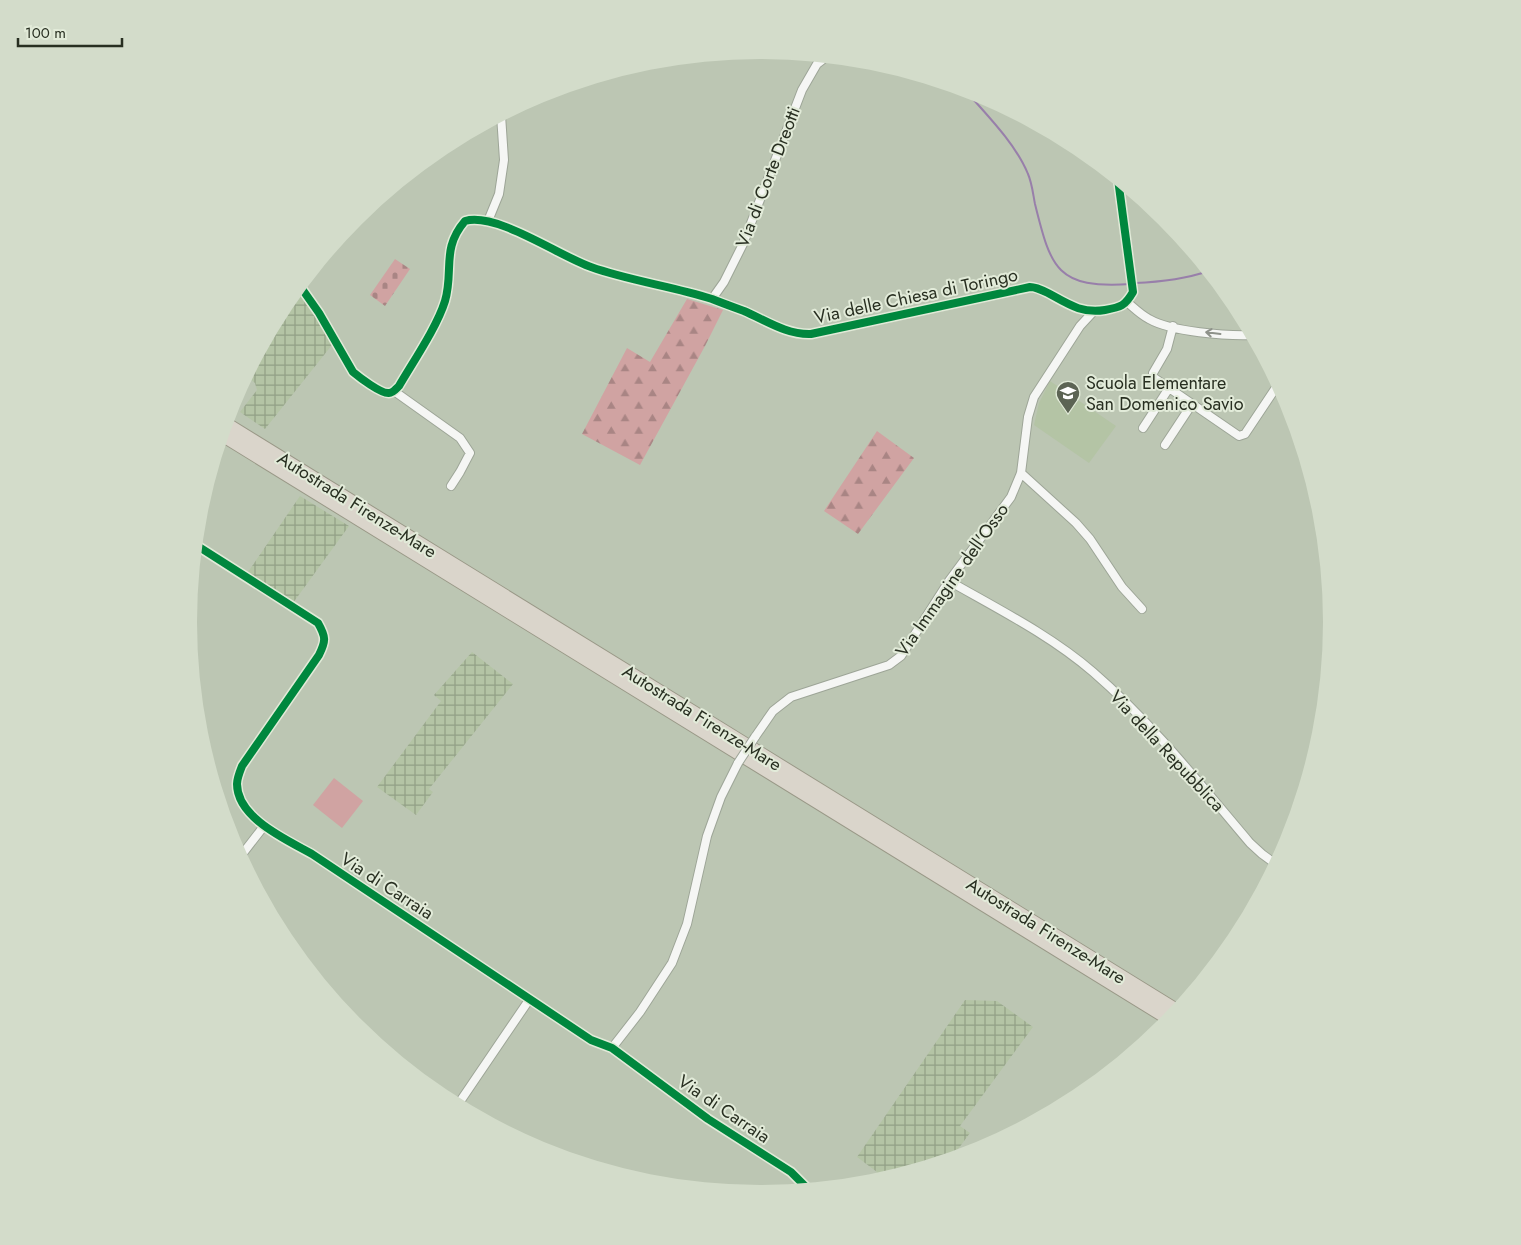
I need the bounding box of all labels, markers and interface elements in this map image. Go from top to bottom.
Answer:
scale bar [18,15,121,47]
text: 100 m [25,22,66,44]
street label: Via di Corte Dreotti [729,103,807,251]
street label: Via delle Chiesa di Toringo [812,262,1020,330]
one-way arrow [1205,328,1221,338]
place label: Scuola Elementare San Domenico Savio [1086,370,1244,417]
school or university icon: Scuola Elementare San Domenico Savio [1055,380,1081,414]
street label: Autostrada Firenze-Mare [272,445,442,565]
street label: Via Immagine dell'Osso [889,498,1015,662]
street label: Autostrada Firenze-Mare [617,658,787,778]
street label: Via della Repubblica [1104,684,1230,818]
street label: Via di Carraia [335,846,439,926]
street label: Autostrada Firenze-Mare [961,871,1131,991]
street label: Via di Carraia [673,1069,775,1149]

